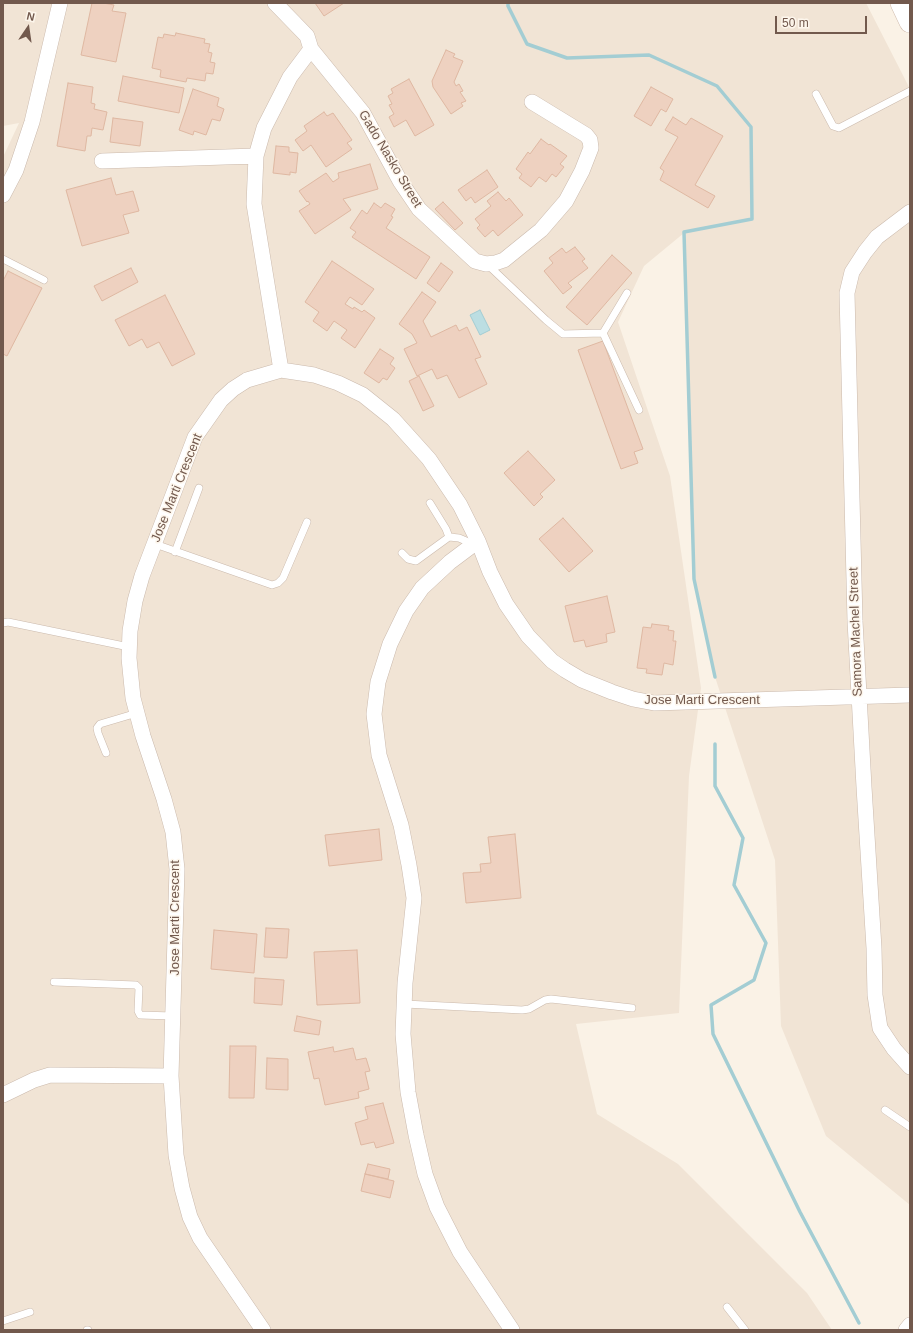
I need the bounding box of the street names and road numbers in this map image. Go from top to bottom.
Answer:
street label: Gado Nasko Street [355,108,425,210]
street label: Jose Marti Crescent [148,431,206,545]
street label: Samora Machel Street [846,567,866,697]
street label: Jose Marti Crescent [644,692,760,708]
street label: Jose Marti Crescent [167,860,183,976]

